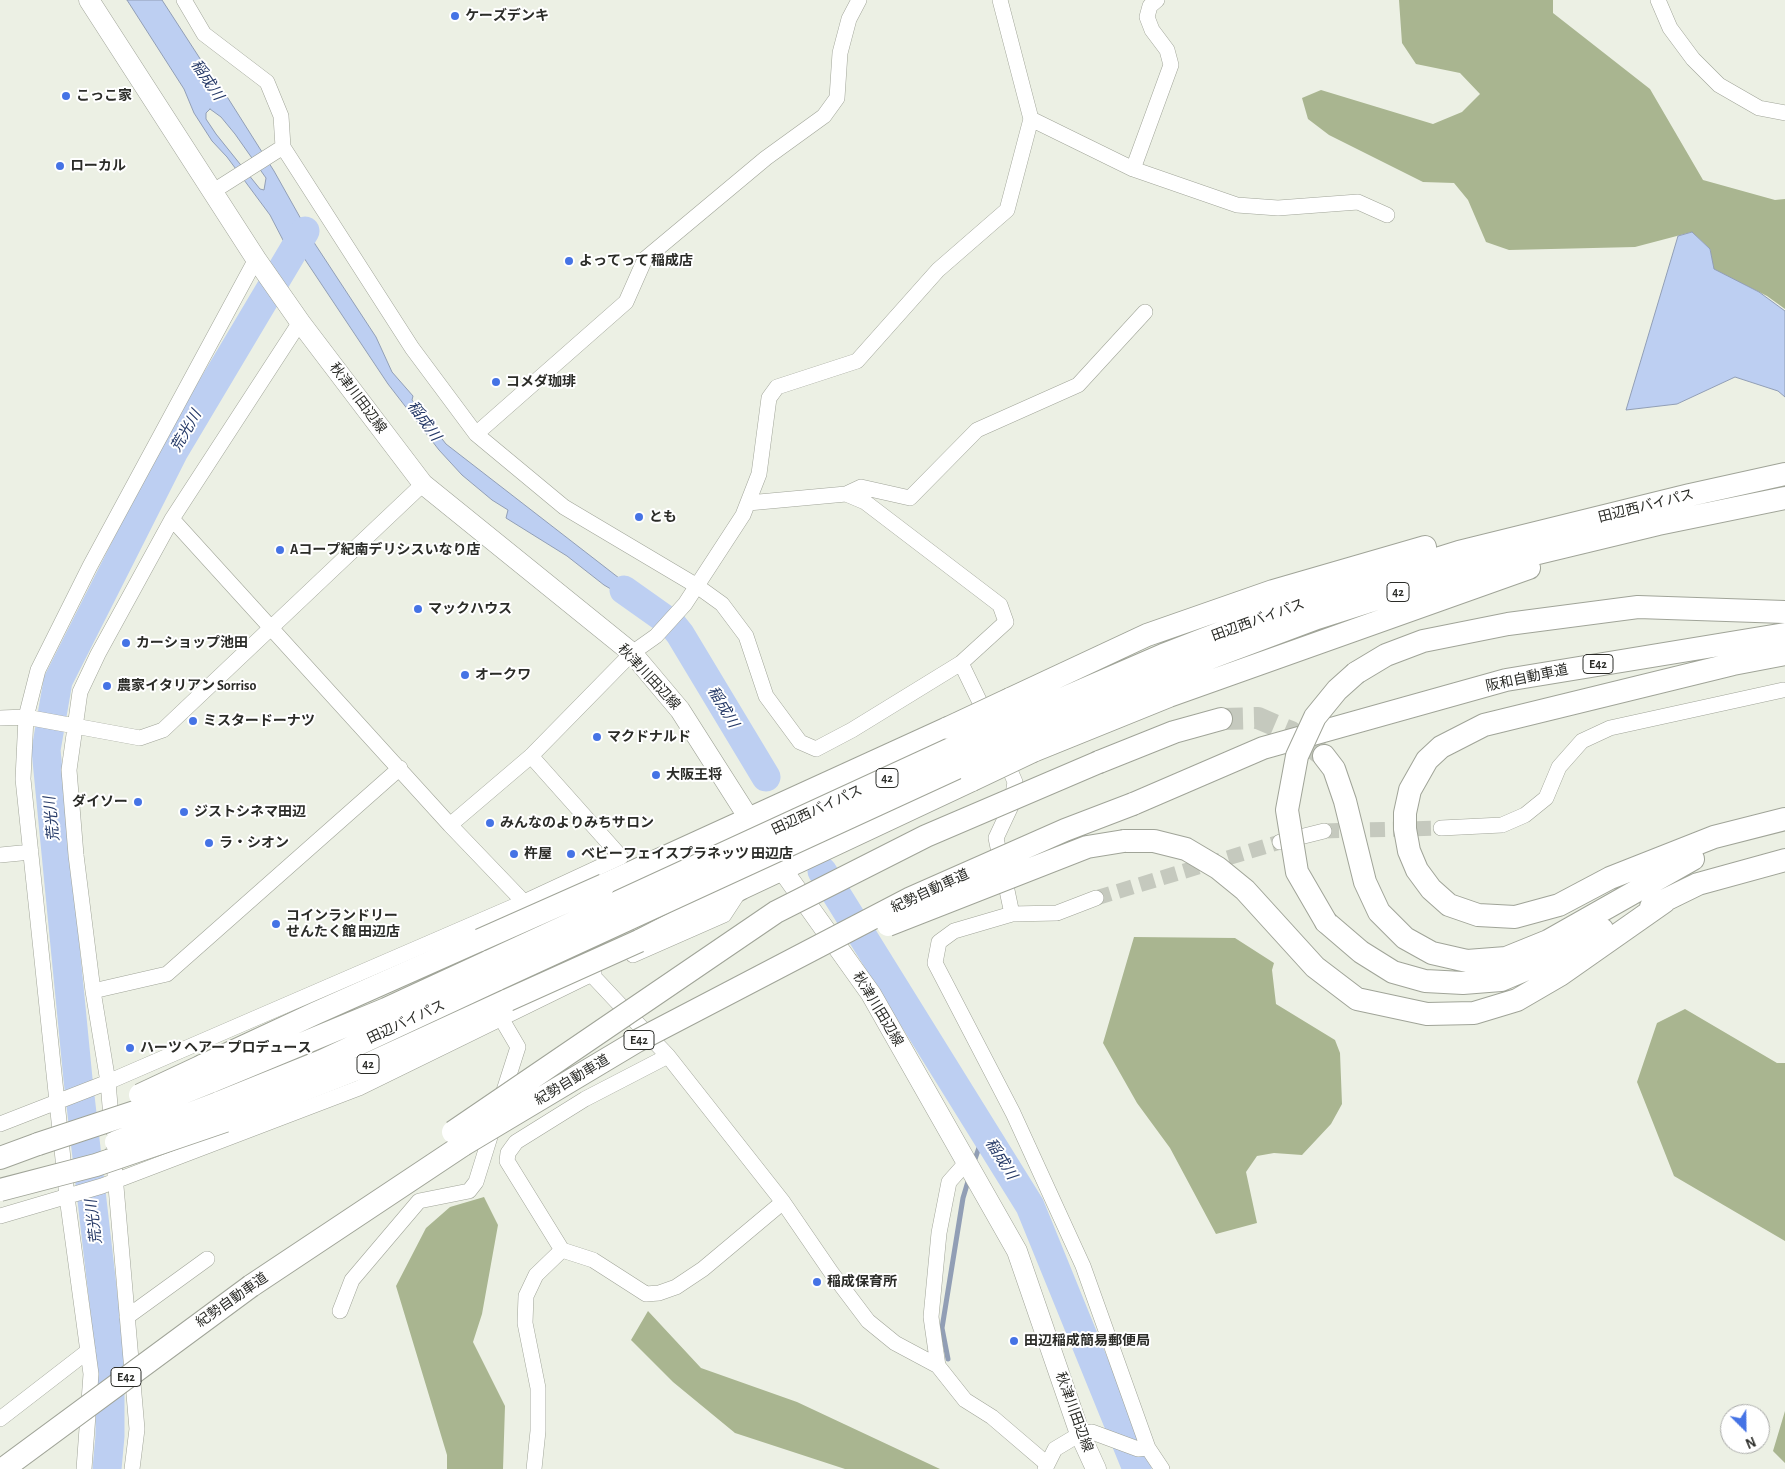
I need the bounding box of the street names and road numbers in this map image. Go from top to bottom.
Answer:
street label: 秋津川田辺線 [326,359,390,437]
street label: 田辺西バイパス [1596,486,1696,526]
road number: 42 [1387,582,1409,602]
street label: 田辺西バイパス [1209,595,1307,645]
street label: 秋津川田辺線 [614,641,684,713]
road number: E42 [1583,654,1613,674]
street label: 阪和自動車道 [1484,661,1570,695]
road number: 42 [876,768,898,788]
street label: 田辺西バイパス [769,782,865,838]
street label: 紀勢自動車道 [888,866,972,916]
street label: 秋津川田辺線 [849,969,907,1049]
street label: 田辺バイパス [364,997,448,1047]
road number: E42 [624,1030,654,1050]
street label: 紀勢自動車道 [532,1051,612,1109]
road number: 42 [357,1054,379,1074]
street label: 紀勢自動車道 [193,1269,271,1331]
road number: E42 [111,1368,141,1386]
street label: 秋津川田辺線 [1052,1370,1096,1454]

